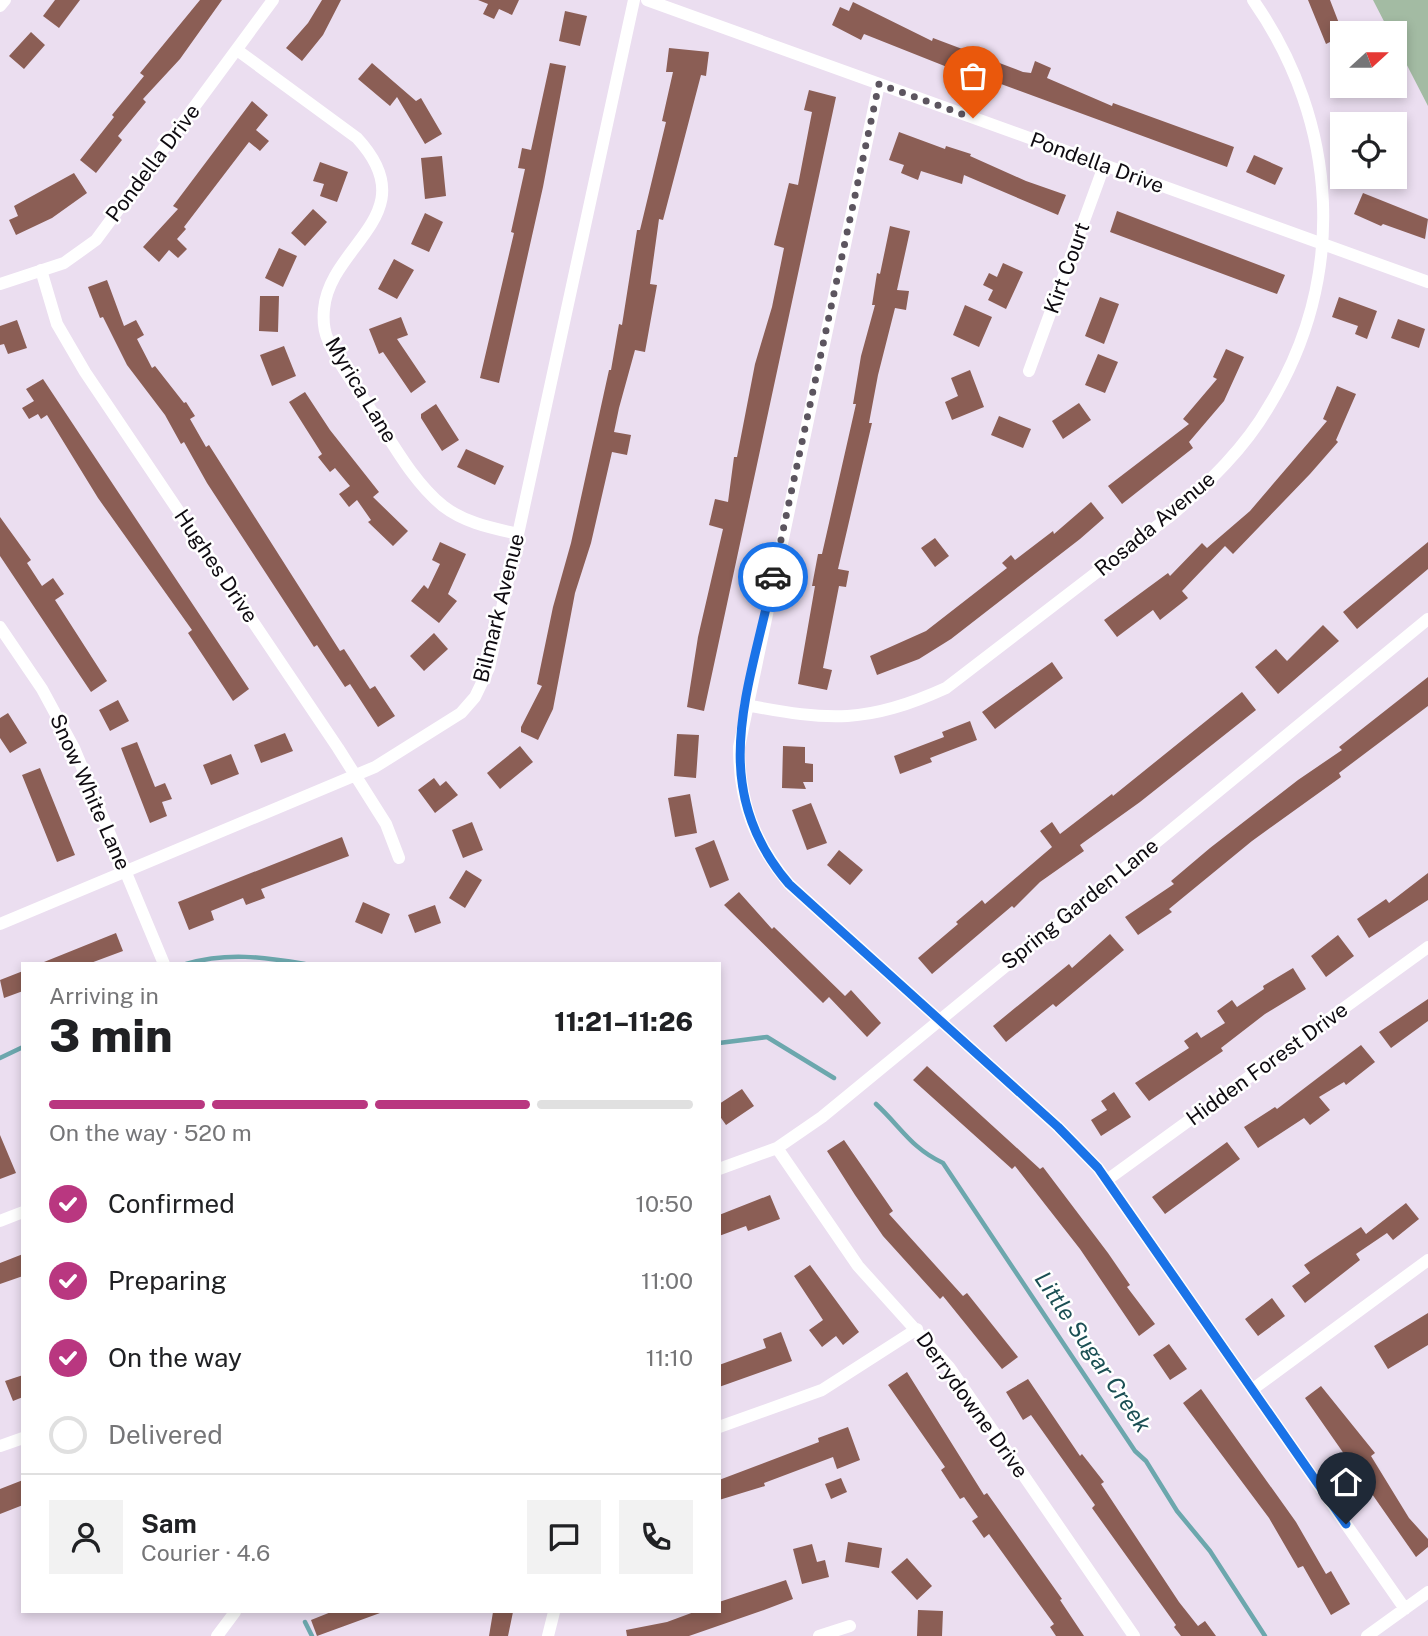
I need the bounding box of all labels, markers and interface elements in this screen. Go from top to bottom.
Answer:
north arrow [1330,21,1407,98]
map controls [1330,21,1407,189]
pin [943,46,1003,118]
icon: bag [954,57,992,95]
street label: Pondella Drive [100,99,205,226]
button: locate [1330,112,1407,189]
street label: Pondella Drive [1027,127,1168,198]
street label: Kirt Court [1038,219,1095,317]
street label: Myrica Lane [320,332,403,447]
street label: Rosada Avenue [1089,466,1220,581]
street label: Hughes Drive [169,504,263,627]
street label: Bilmark Avenue [468,531,529,685]
courier [738,542,808,612]
icon: car [754,558,792,596]
street label: Snow White Lane [45,710,136,874]
street label: Spring Garden Lane [996,833,1163,975]
text: Arriving in [49,982,159,1009]
street label: Hidden Forest Drive [1181,997,1352,1131]
text: 11:21–11:26 [554,1006,693,1037]
text: 3 min [49,1008,173,1062]
text: On the way · 520 m [49,1119,252,1146]
icon: check [49,1185,87,1223]
text: Confirmed [108,1188,235,1219]
text: 10:50 [636,1190,693,1217]
icon: check [49,1262,87,1300]
text: Preparing [108,1265,227,1296]
water label: Little Sugar Creek [1030,1266,1157,1438]
text: 11:00 [641,1267,693,1294]
street label: Derrydowne Drive [911,1327,1034,1482]
icon: check [49,1339,87,1377]
text: On the way [108,1342,242,1373]
text: 11:10 [646,1344,693,1371]
text: Delivered [108,1419,223,1450]
pin [1316,1452,1376,1524]
icon: home [1327,1463,1365,1501]
button: person [49,1500,123,1574]
button: chat [527,1500,601,1574]
button: phone [619,1500,693,1574]
text: Sam [141,1508,197,1539]
text: Courier · 4.6 [141,1539,270,1566]

